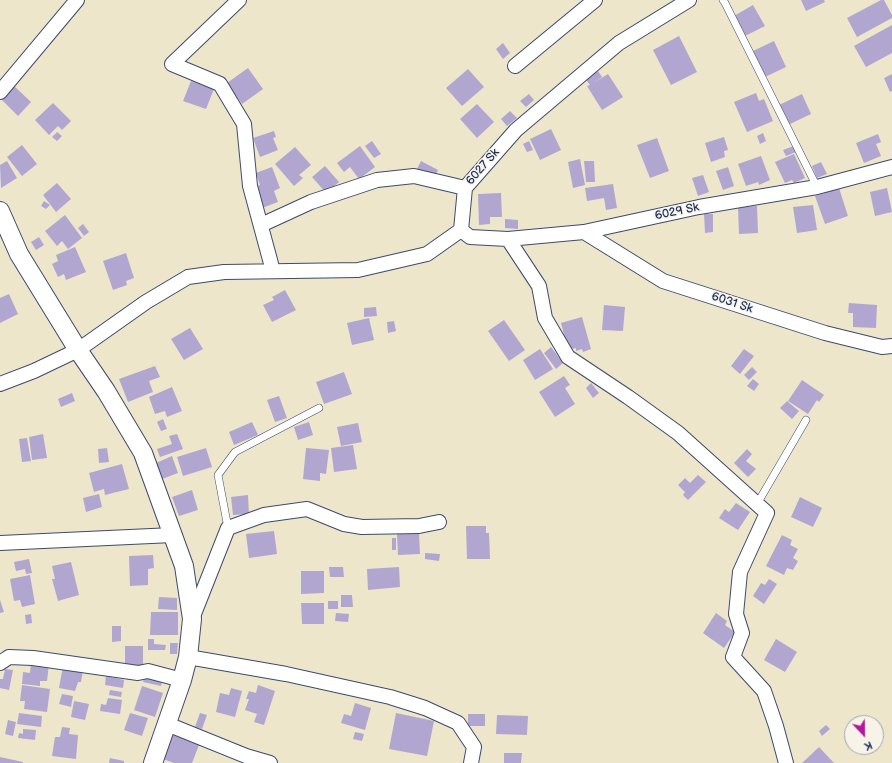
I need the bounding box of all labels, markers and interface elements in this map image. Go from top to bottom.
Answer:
street label: 6027 Sk [463,146,503,188]
street label: 6029 Sk [654,200,700,224]
street label: 6031 Sk [709,290,755,316]
north arrow [844,715,884,755]
text: K [862,738,874,753]

